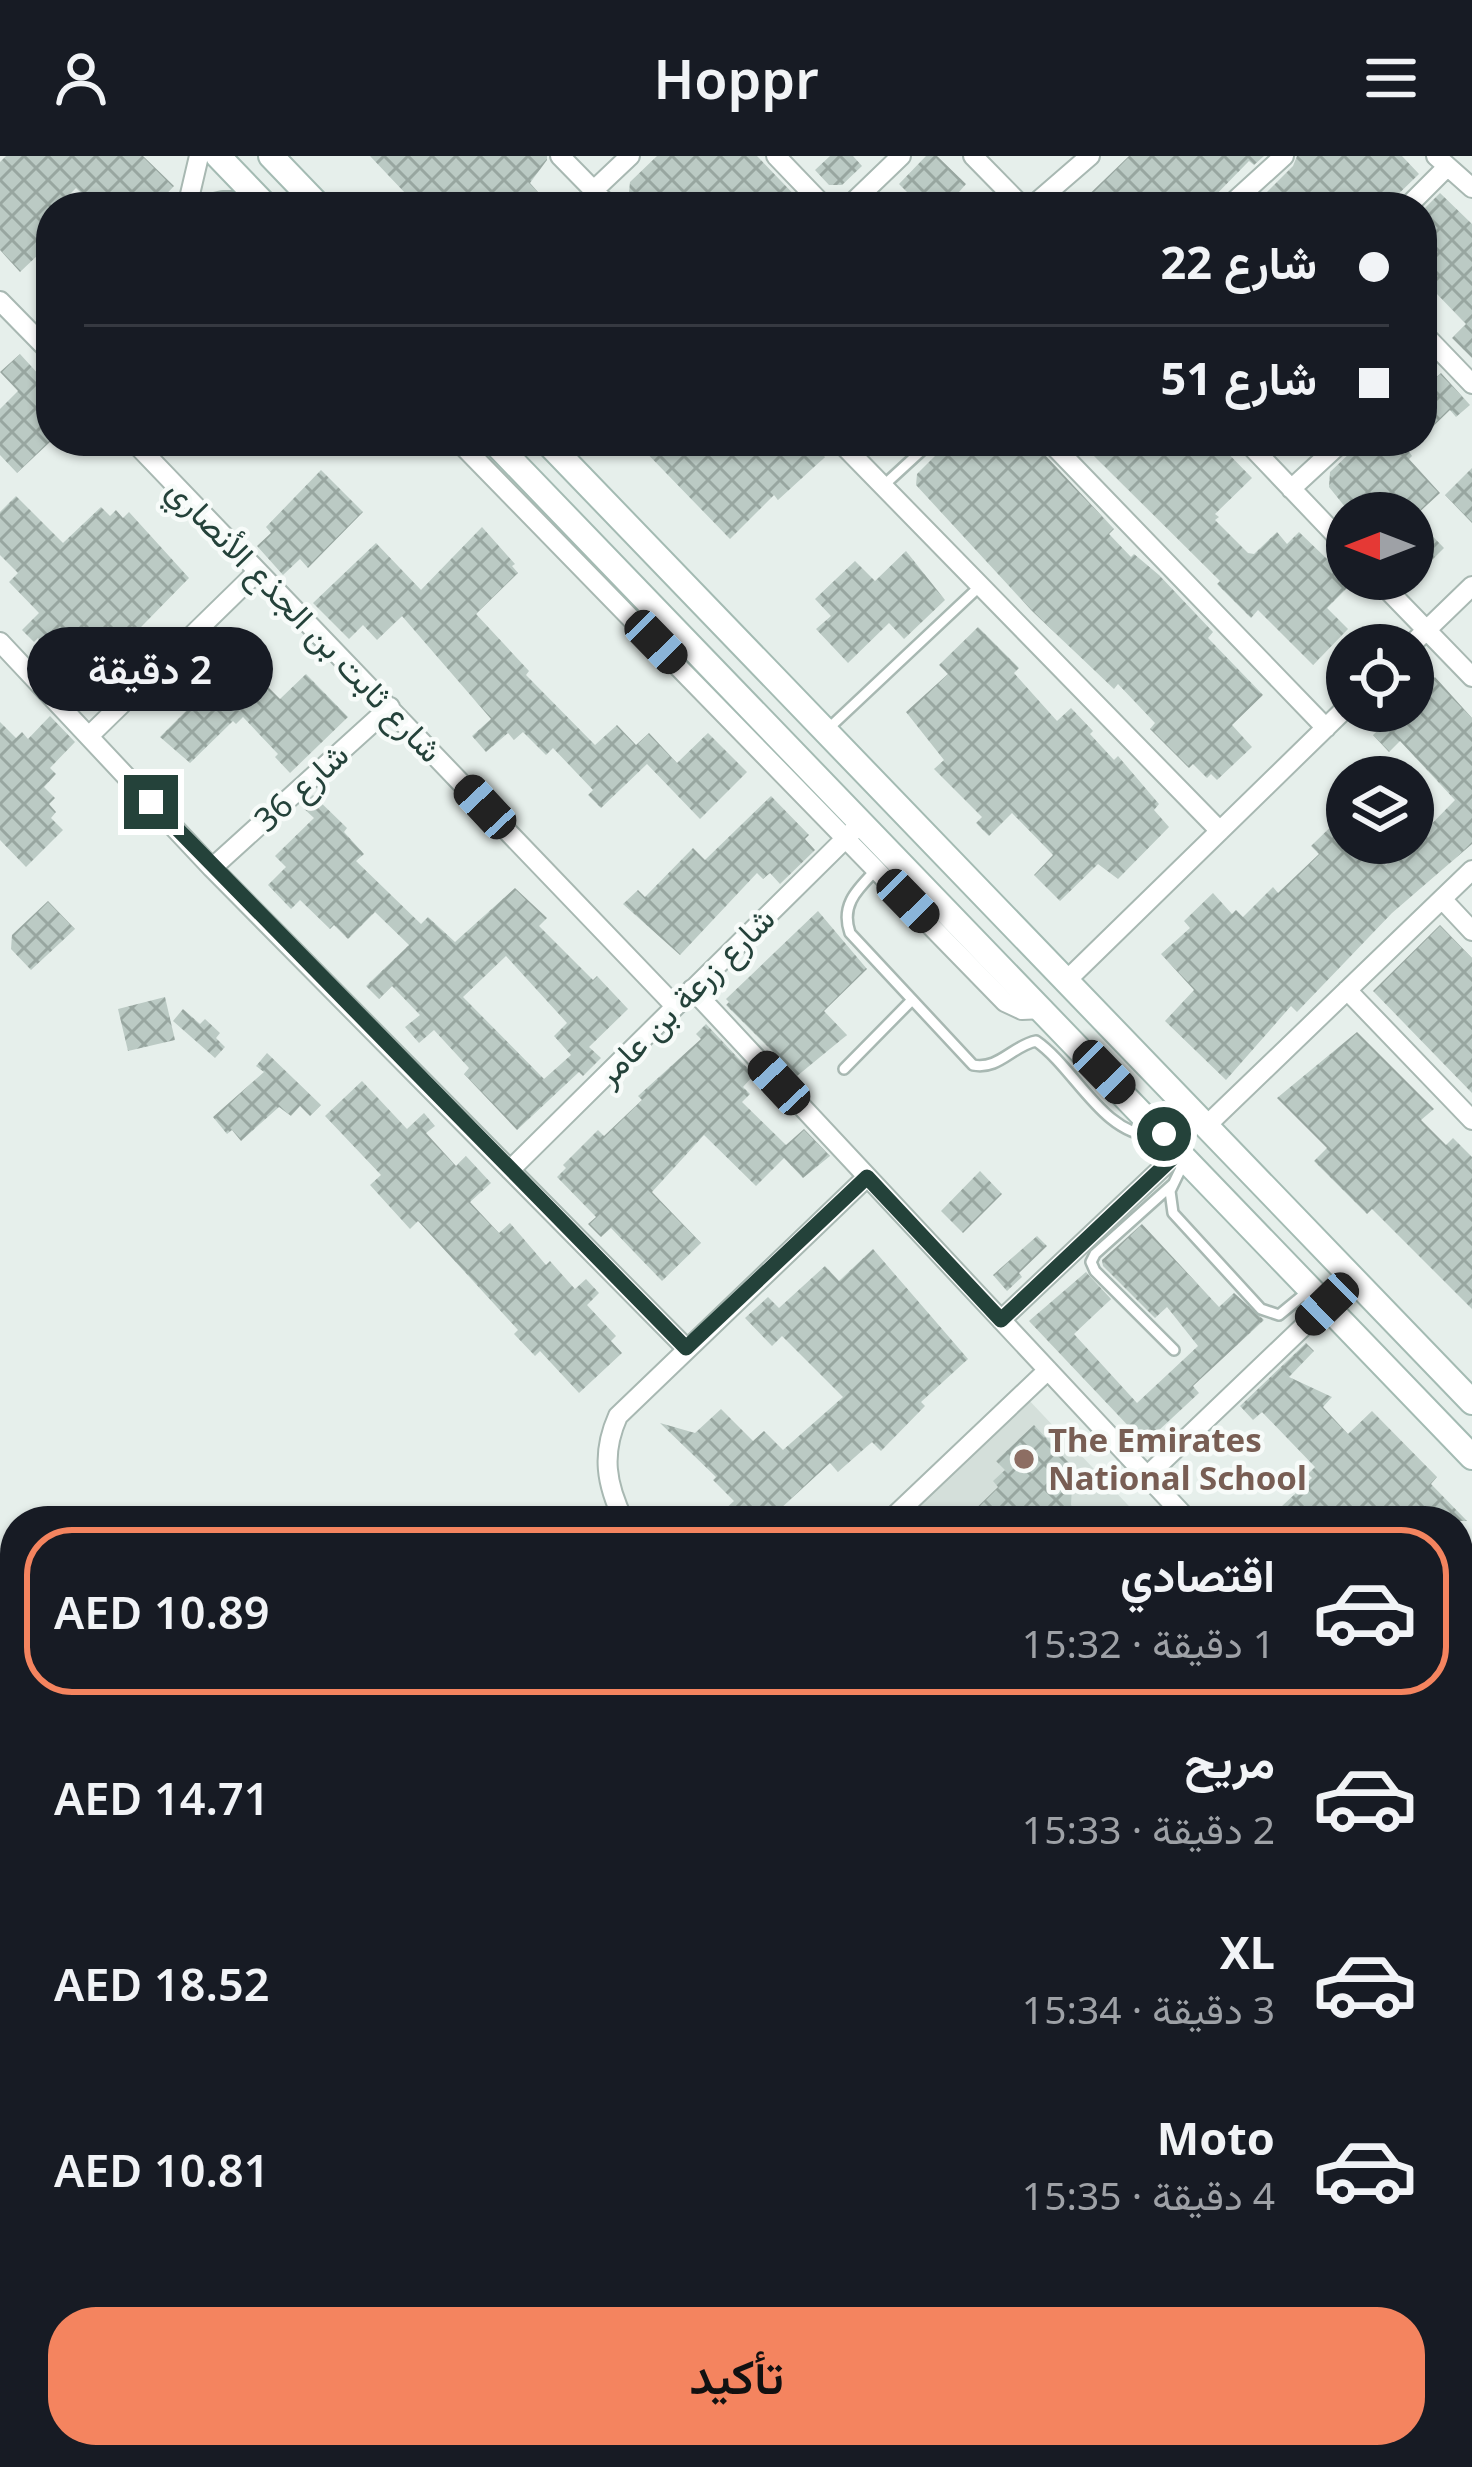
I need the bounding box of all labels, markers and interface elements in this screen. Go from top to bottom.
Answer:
text: Hoppr [653,41,819,115]
icon: person [48,45,114,111]
icon: menu [1358,45,1424,111]
text: شارع 22 [1160,231,1317,292]
text: شارع 51 [1160,347,1317,408]
street label: شارع ثابت بن الجذع الأنصاري [154,468,453,775]
north arrow [1326,492,1434,600]
map controls [1326,492,1434,864]
car [618,604,694,680]
button: locate [1326,624,1434,732]
callout: 2 دقيقة [28,628,274,712]
text: 2 دقيقة [88,642,212,695]
street label: شارع 36 [244,732,358,842]
button: layers [1326,756,1434,864]
car [447,768,523,846]
route end [124,775,178,829]
car [870,863,946,939]
street label: شارع زرعة بن عامر [585,896,785,1096]
car [1066,1034,1142,1110]
car [741,1044,817,1122]
route start [1137,1107,1191,1161]
car [1289,1266,1365,1342]
place label: The Emirates National School [1048,1417,1307,1500]
marker: The Emirates National School [1011,1446,1037,1472]
text: اقتصادي [1120,1544,1275,1605]
icon: car [1311,1557,1419,1665]
text: AED 10.89 [54,1581,269,1642]
text: 1 دقيقة · 15:32 [1022,1616,1275,1669]
text: مريح [1184,1730,1275,1791]
icon: car [1311,1743,1419,1851]
text: AED 14.71 [54,1767,269,1828]
text: 2 دقيقة · 15:33 [1022,1802,1275,1855]
text: XL [1220,1921,1275,1982]
icon: car [1311,1929,1419,2037]
text: AED 18.52 [54,1953,269,2014]
text: 3 دقيقة · 15:34 [1022,1982,1275,2035]
text: Moto [1157,2107,1275,2168]
icon: car [1311,2115,1419,2223]
text: AED 10.81 [54,2139,269,2200]
text: 4 دقيقة · 15:35 [1022,2168,1275,2221]
button: تأكيد [48,2307,1425,2445]

